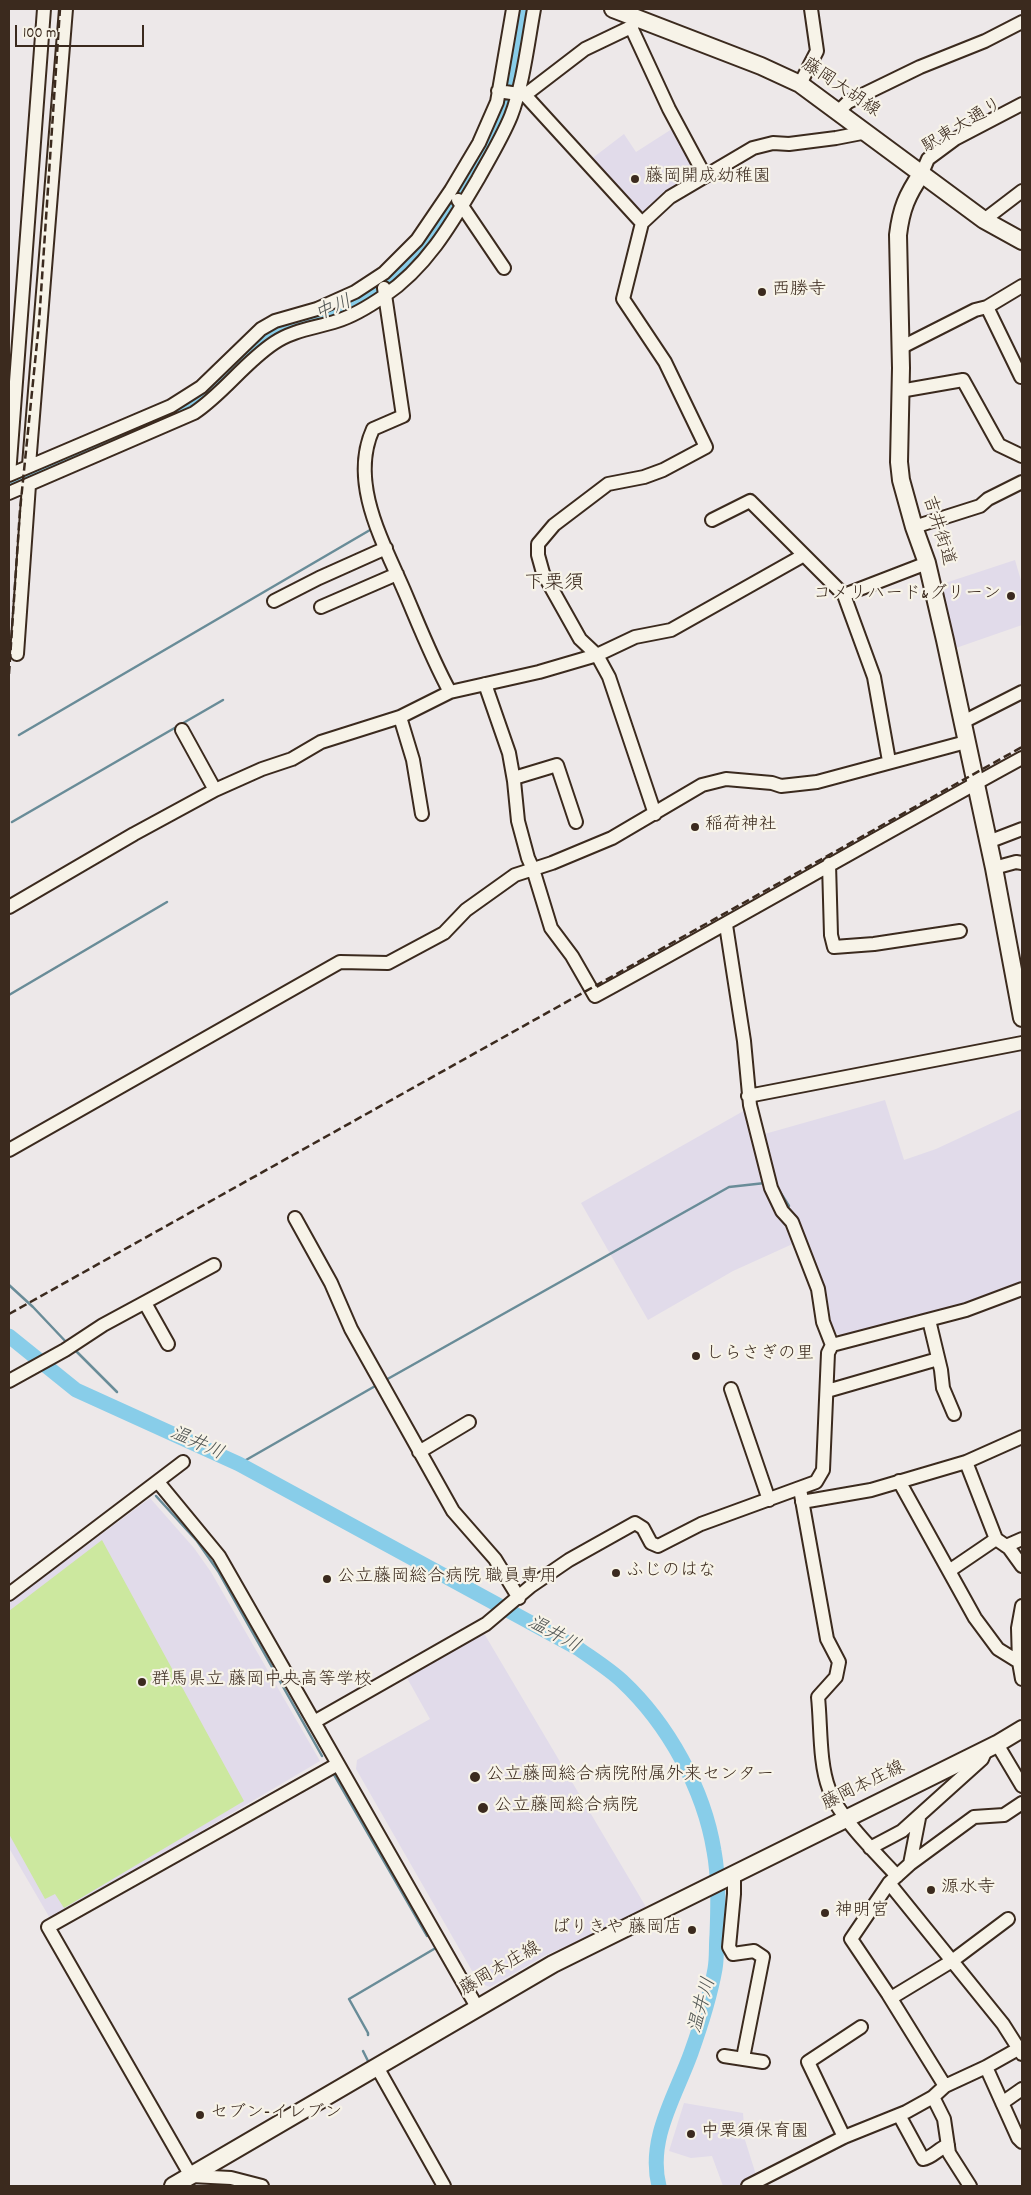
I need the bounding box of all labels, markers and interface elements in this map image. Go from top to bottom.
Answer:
scale bar [18,15,146,47]
text: 100 m [23,23,56,45]
street label: 藤岡大胡線 [797,55,883,123]
street label: 駅東大通り [919,95,1007,159]
place label: 藤岡開成幼稚園 [645,168,771,190]
marker: 藤岡開成幼稚園 [629,173,641,185]
place label: 西勝寺 [772,281,826,303]
marker: 西勝寺 [756,286,768,298]
water label: 中川 [312,292,356,328]
street label: 吉井街道 [916,493,958,569]
district label: 下栗須 [524,573,584,597]
place label: コメリハード&グリーン [813,585,1001,607]
marker: コメリハード&グリーン [1005,590,1017,602]
place label: 稲荷神社 [705,816,777,838]
marker: 稲荷神社 [689,821,701,833]
place label: しらさぎの里 [706,1345,814,1367]
marker: しらさぎの里 [690,1350,702,1362]
water label: 温井川 [165,1423,227,1467]
place label: ふじのはな [626,1562,716,1584]
marker: ふじのはな [610,1567,622,1579]
place label: 公立藤岡総合病院 職員専用 [337,1568,557,1590]
marker: 公立藤岡総合病院 職員専用 [321,1573,333,1585]
water label: 温井川 [523,1612,583,1660]
place label: 群馬県立 藤岡中央高等学校 [152,1671,372,1693]
marker: 群馬県立 藤岡中央高等学校 [136,1676,148,1688]
street label: 藤岡本庄線 [819,1758,909,1816]
place label: 公立藤岡総合病院附属外来センター [486,1766,774,1788]
marker: 公立藤岡総合病院附属外来センター [468,1770,482,1784]
place label: 公立藤岡総合病院 [494,1797,638,1819]
marker: 公立藤岡総合病院 [476,1801,490,1815]
place label: 源水寺 [941,1879,995,1901]
marker: 源水寺 [925,1884,937,1896]
place label: 神明宮 [835,1902,889,1924]
marker: 神明宮 [819,1907,831,1919]
place label: ばりきや 藤岡店 [552,1919,682,1941]
marker: ばりきや 藤岡店 [686,1924,698,1936]
street label: 藤岡本庄線 [457,1938,545,2002]
water label: 温井川 [685,1975,723,2037]
place label: セブン-イレブン [210,2104,342,2126]
marker: セブン-イレブン [194,2109,206,2121]
place label: 中栗須保育園 [701,2123,809,2145]
marker: 中栗須保育園 [685,2128,697,2140]

